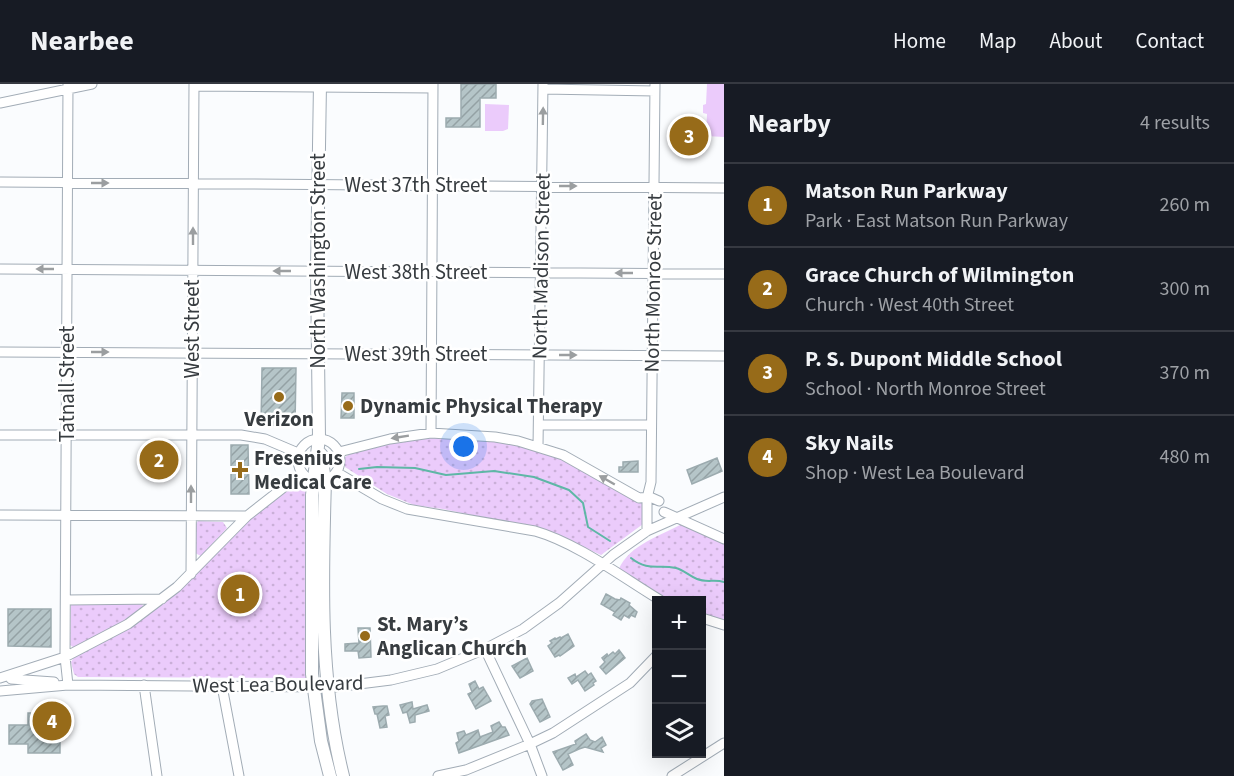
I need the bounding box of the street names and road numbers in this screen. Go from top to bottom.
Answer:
street label: North Washington Street [303,153,333,369]
street label: West 37th Street [345,170,487,200]
street label: North Madison Street [524,173,558,359]
street label: North Monroe Street [636,193,670,373]
street label: West 38th Street [345,257,487,287]
street label: West Street [177,279,207,379]
street label: Tatnall Street [52,326,82,442]
street label: West 39th Street [345,339,487,369]
street label: West Lea Boulevard [192,668,364,700]

